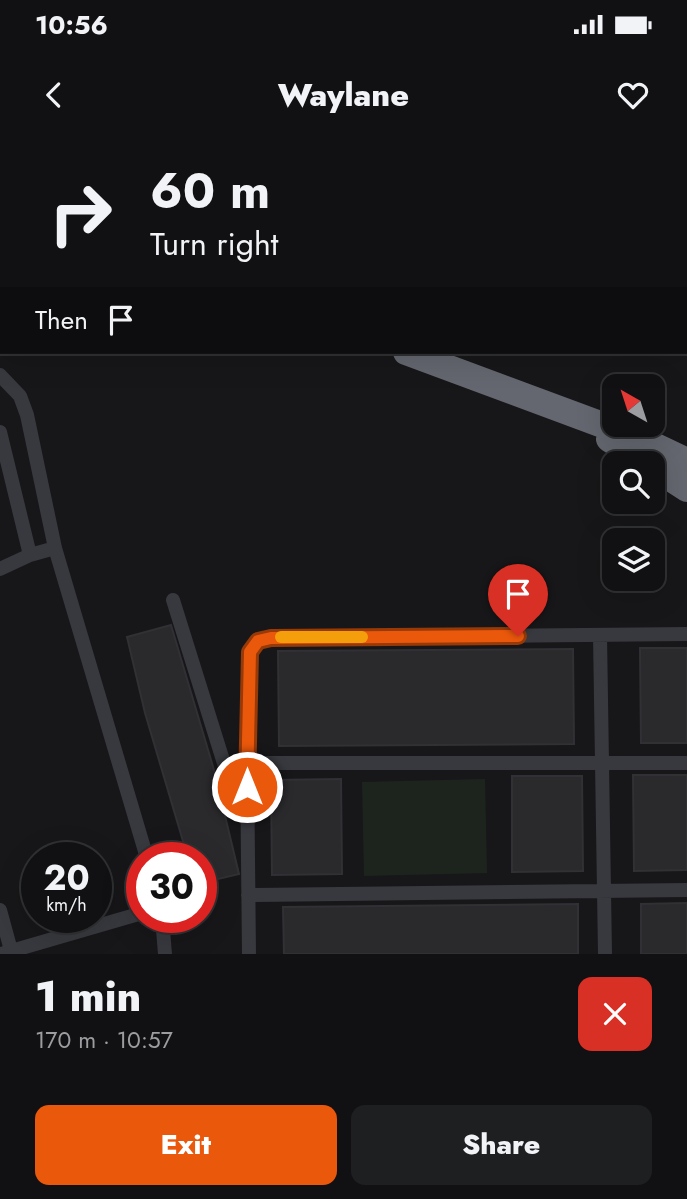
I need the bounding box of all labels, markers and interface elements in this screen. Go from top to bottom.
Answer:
text: 10:56 [35,6,108,44]
text: Waylane [278,72,409,118]
icon: back [35,76,73,114]
icon: heart [614,76,652,114]
text: 60 m [150,156,270,226]
icon: right [35,168,126,259]
text: Turn right [150,221,279,267]
text: Then [35,301,88,339]
icon: arrive [102,301,140,339]
north arrow [602,374,665,438]
map controls [602,374,665,591]
button: search [602,451,665,514]
button: layers [602,528,665,591]
pin [488,564,548,636]
icon: arrive [499,575,537,613]
position arrow [210,750,284,824]
speed limit sign: 30 [126,842,217,933]
text: 20 [43,853,90,903]
text: km/h [46,892,87,918]
text: 1 min [35,966,141,1027]
button: close [578,977,652,1051]
text: 170 m · 10:57 [35,1023,173,1057]
button: Exit [35,1105,337,1185]
button: Share [351,1105,652,1185]

